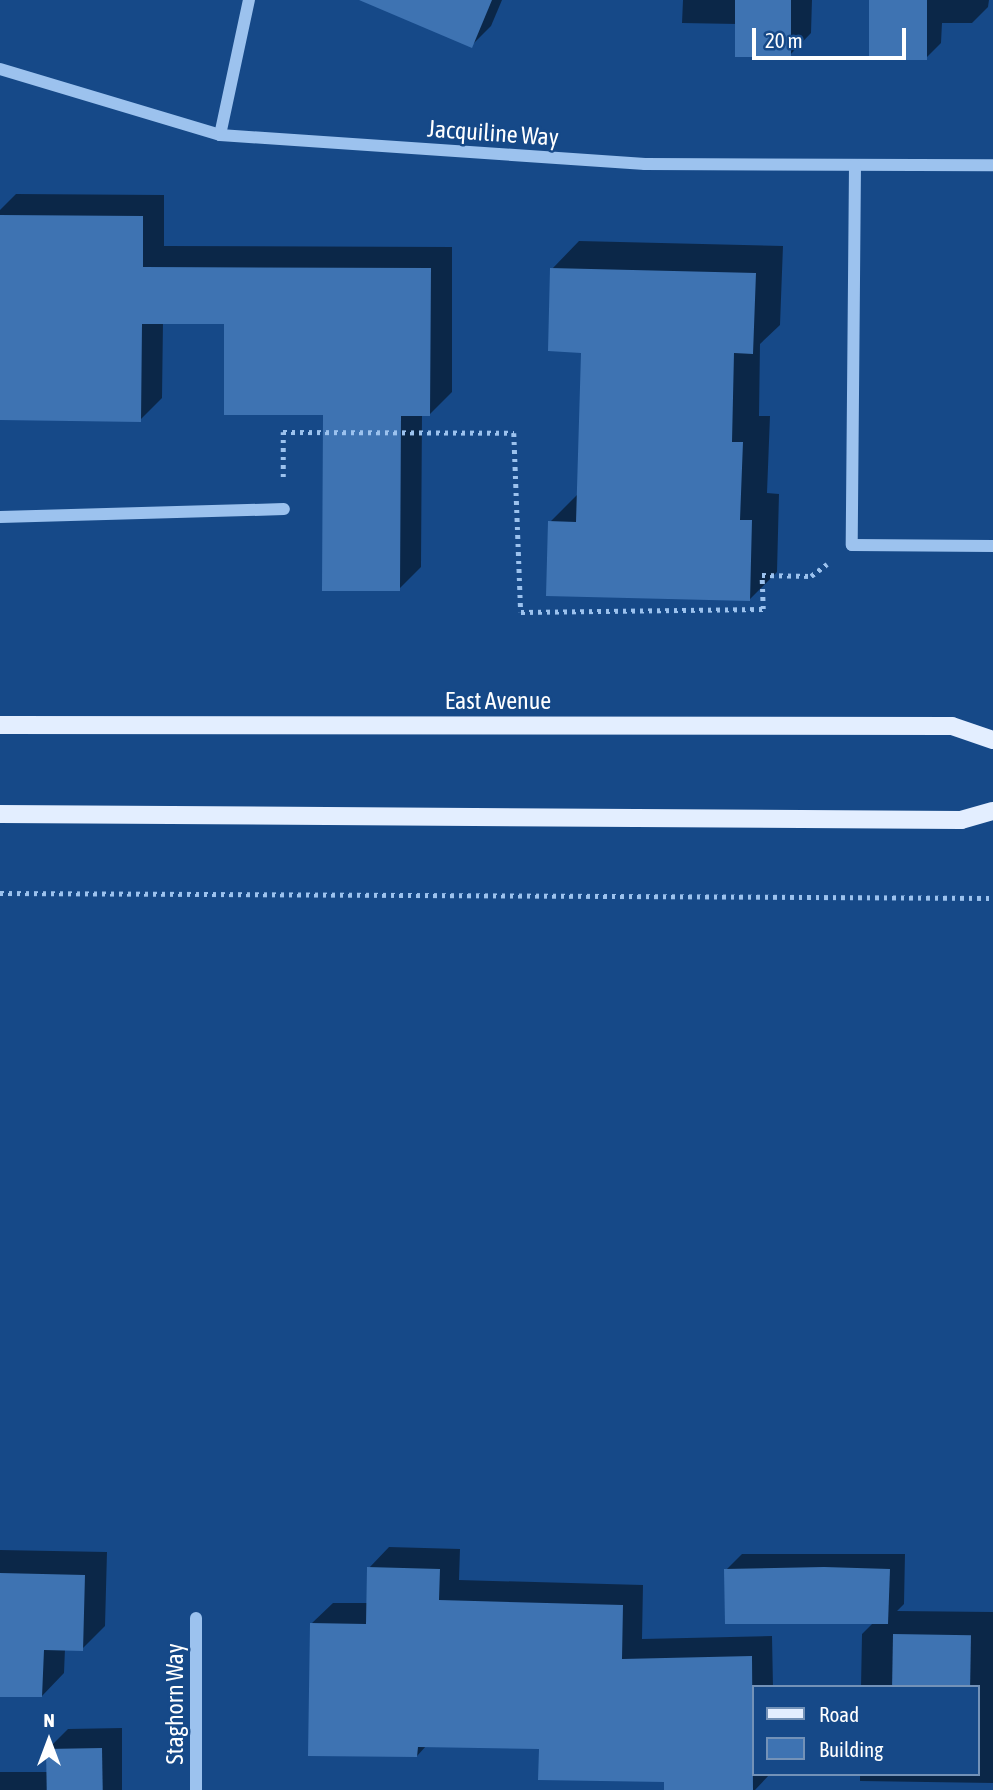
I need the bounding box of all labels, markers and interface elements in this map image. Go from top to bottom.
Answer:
scale bar [755,14,909,58]
text: 20 m [765,28,803,52]
street label: Jacquiline Way [426,114,560,152]
street label: East Avenue [445,687,551,715]
street label: Staghorn Way [161,1643,189,1765]
legend [752,1685,979,1776]
text: Road [819,1702,859,1726]
north arrow [14,1706,84,1776]
text: N [43,1709,55,1731]
text: Building [819,1737,883,1761]

